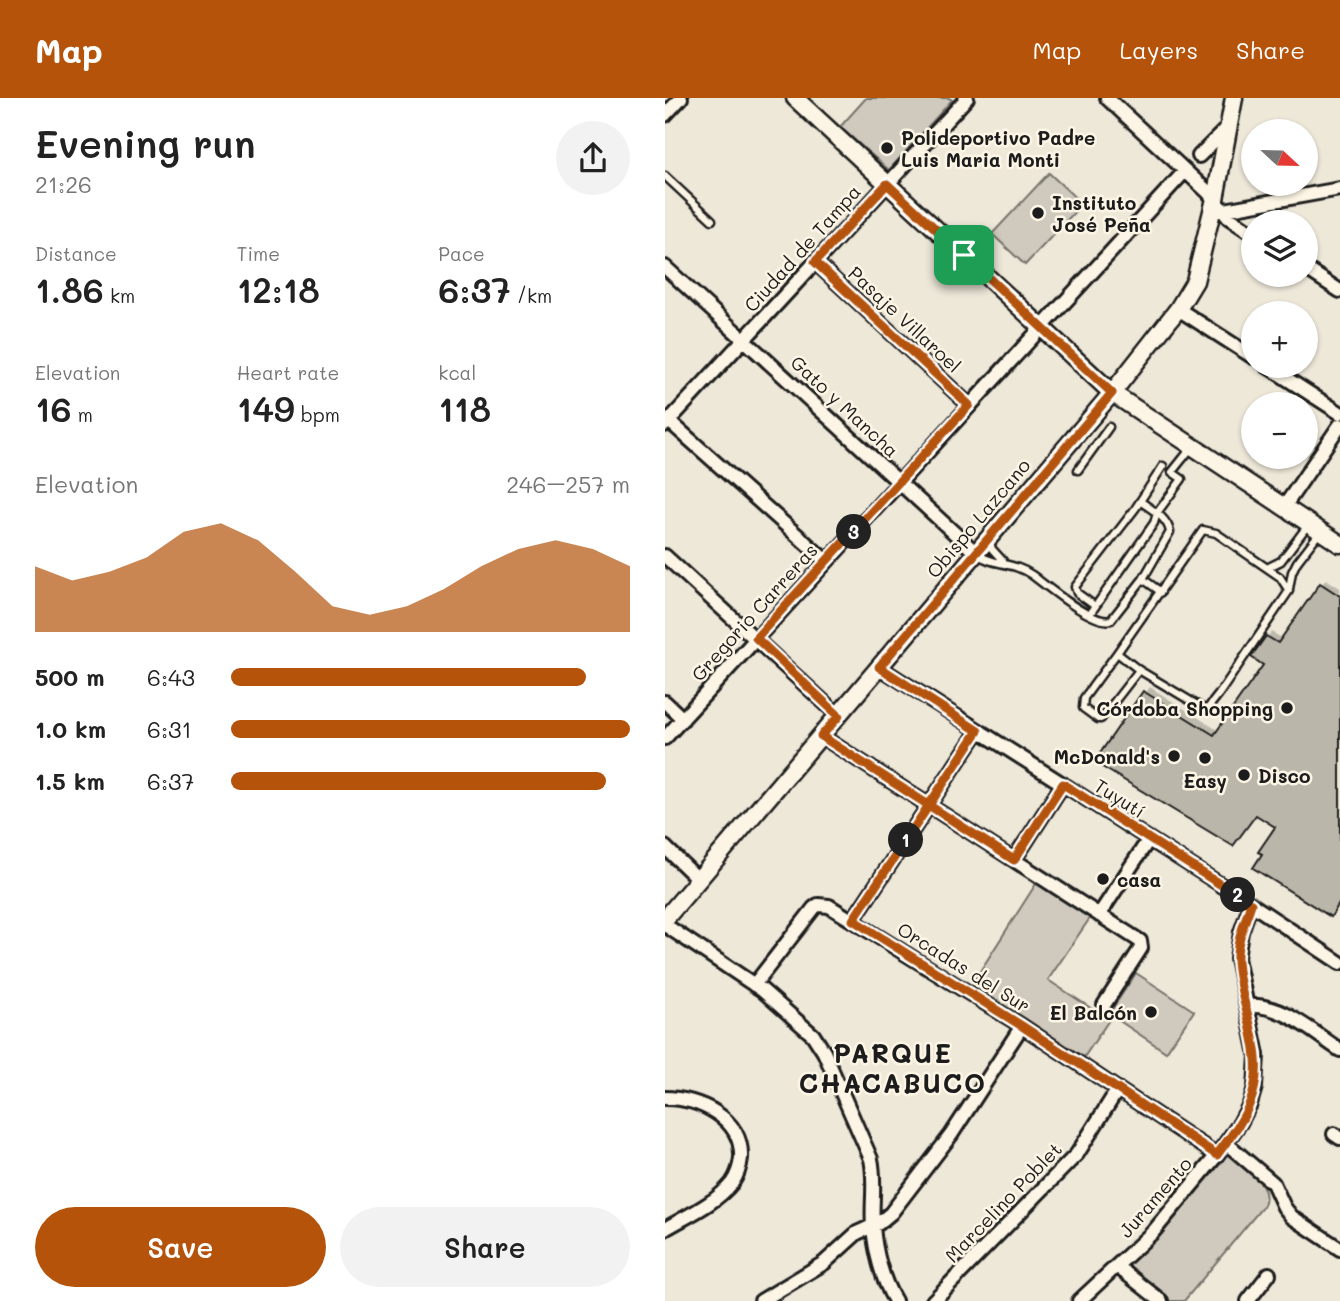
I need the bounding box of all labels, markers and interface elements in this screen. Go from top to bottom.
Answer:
text: Map [35,28,103,71]
text: Map [1033,34,1081,65]
text: Layers [1119,34,1198,65]
text: Share [1236,34,1305,65]
text: Evening run [35,118,256,168]
north arrow [1241,119,1318,196]
map controls [1241,119,1318,469]
button: share [556,121,630,195]
place label: Polideportivo Padre Luis Maria Monti [901,125,1095,172]
marker: Polideportivo Padre Luis Maria Monti [879,140,895,156]
text: 21:26 [35,169,92,199]
street label: Ciudad de Tampa [738,179,866,317]
place label: Instituto José Peña [1052,190,1151,237]
marker: Instituto José Peña [1030,205,1046,221]
button: layers [1241,210,1318,287]
pin [934,225,994,285]
icon: arrive [945,236,983,274]
text: Distance [35,241,117,266]
text: Time [237,241,280,266]
text: Pace [438,241,485,266]
street label: Pasaje Villaroel [843,260,967,378]
text: 1.86 [35,266,104,312]
text: 12:18 [237,266,320,312]
text: 6:37 [438,266,511,312]
text: km [104,283,135,308]
text: /km [511,283,552,308]
button: + [1241,301,1318,378]
street label: Gato y Mancha [786,350,904,462]
text: Elevation [35,360,120,385]
text: Heart rate [237,360,339,385]
text: kcal [438,360,476,385]
text: 16 [35,385,72,431]
text: 149 [237,385,295,431]
text: 118 [438,385,491,431]
button: − [1241,392,1318,469]
text: m [72,402,93,427]
text: bpm [295,402,340,427]
street label: Obispo Lazcano [921,453,1035,583]
text: Elevation [35,469,138,499]
text: 246–257 m [506,469,630,499]
pin: 3 [837,514,871,550]
text: 3 [848,519,859,544]
street label: Gregorio Carreras [685,538,823,686]
text: 500 m [35,662,105,692]
text: 6:43 [147,662,195,692]
place label: Córdoba Shopping [1096,696,1273,721]
marker: Córdoba Shopping [1279,700,1295,716]
text: 1.0 km [35,714,106,744]
text: 6:31 [147,714,192,744]
place label: McDonald's [1054,744,1160,769]
marker: McDonald's [1166,748,1182,764]
marker: Easy [1197,750,1213,766]
place label: Disco [1258,763,1311,788]
text: 1.5 km [35,766,105,796]
text: 6:37 [147,766,194,796]
marker: Disco [1236,767,1252,783]
place label: Easy [1183,768,1227,793]
street label: Tuyutí [1090,773,1150,823]
pin: 1 [889,822,923,858]
text: 1 [901,827,910,852]
place label: casa [1117,867,1161,892]
marker: casa [1095,871,1111,887]
pin: 2 [1221,878,1255,912]
text: 2 [1232,882,1243,907]
street label: Orcadas del Sur [893,916,1035,1018]
place label: El Balcón [1049,1000,1137,1025]
marker: El Balcón [1143,1004,1159,1020]
district label: PARQUE CHACABUCO [799,1036,987,1100]
street label: Marcelino Poblet [939,1137,1067,1267]
street label: Juramento [1113,1151,1197,1243]
button: Save [35,1207,326,1287]
button: Share [340,1207,630,1287]

